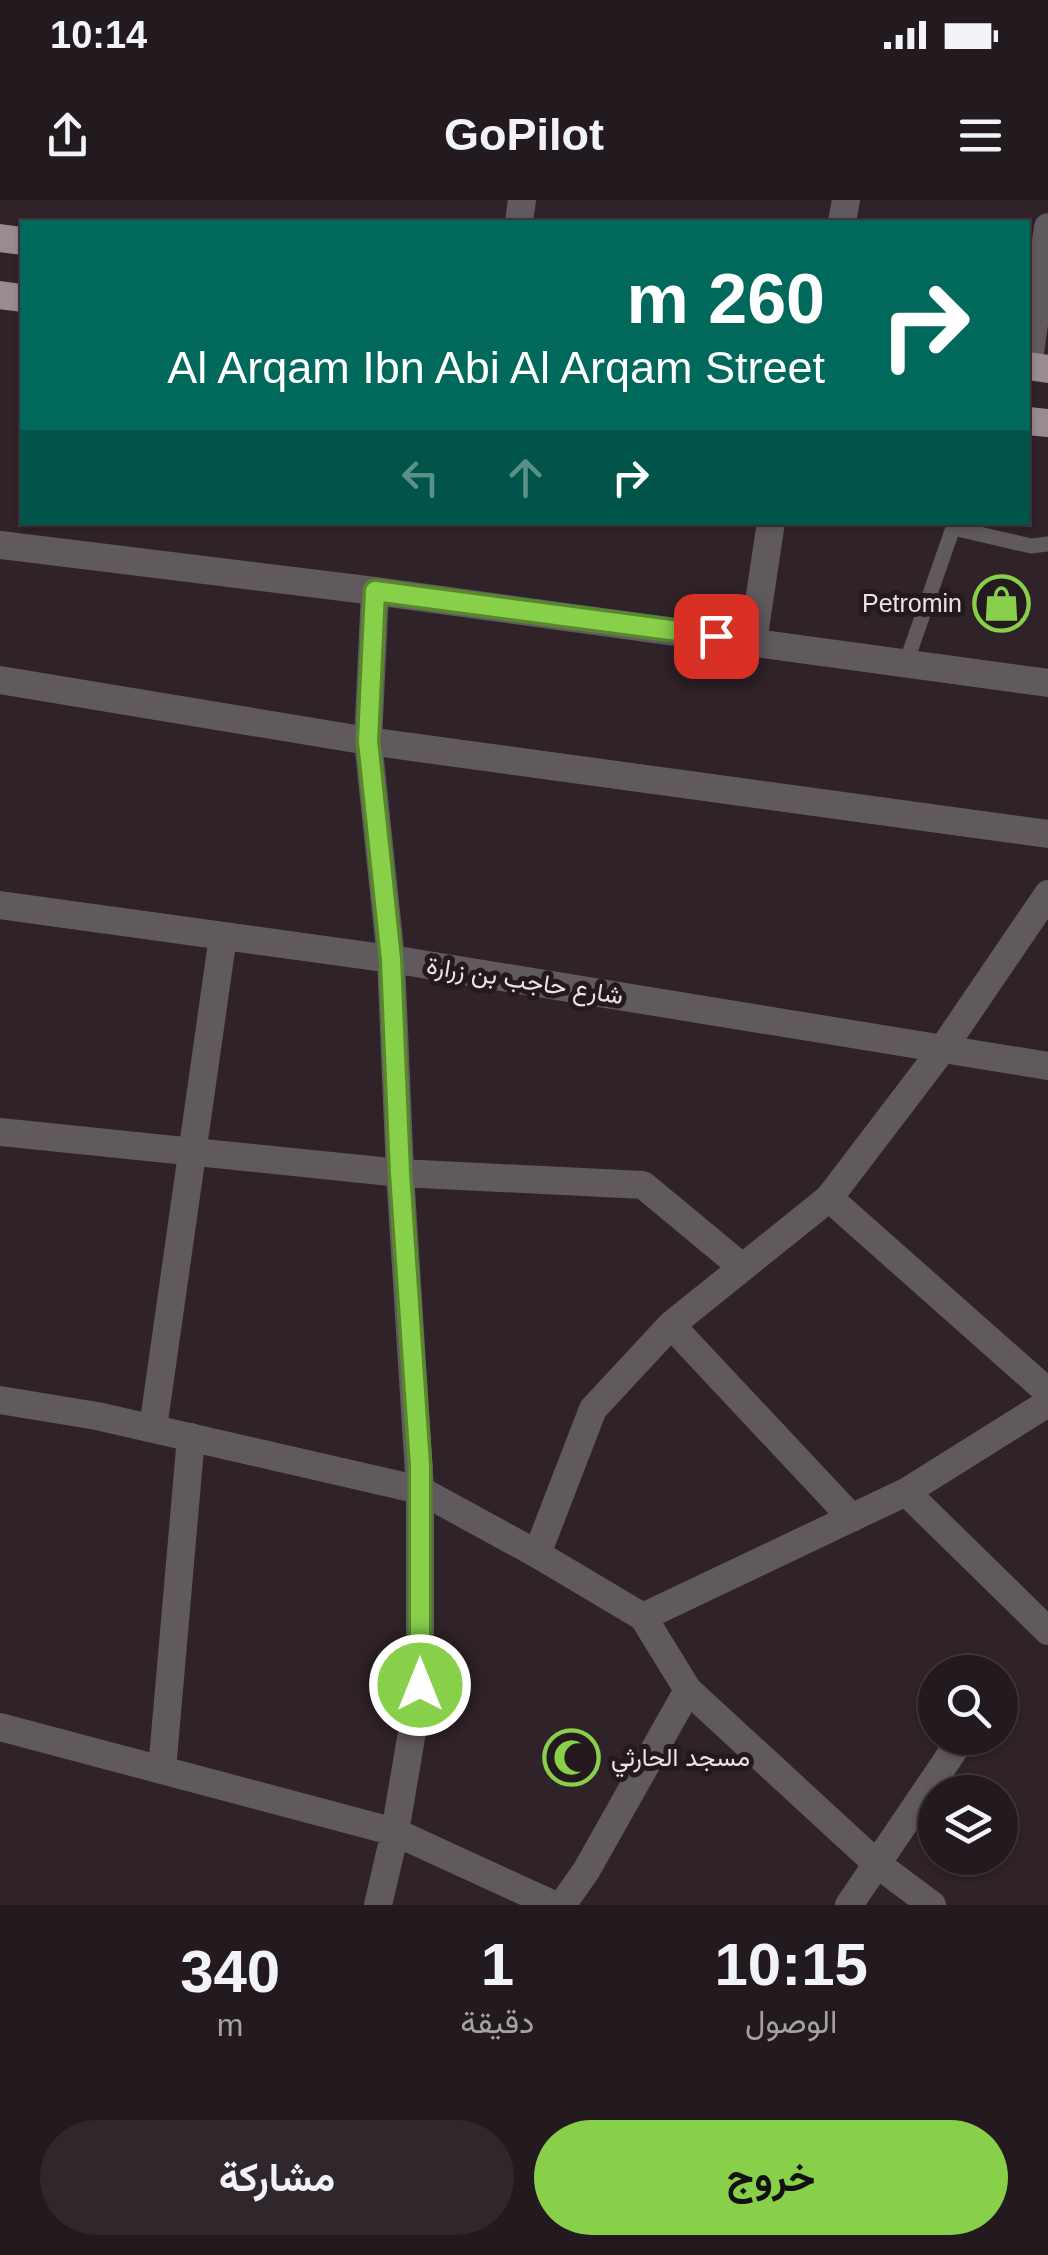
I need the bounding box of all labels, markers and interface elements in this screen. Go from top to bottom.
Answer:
text: 10:14 [50,14,147,56]
icon: share [40,108,95,163]
icon: menu [953,108,1008,163]
text: GoPilot [444,109,604,160]
text: 260 m [627,260,825,338]
icon: right [860,260,990,390]
text: Al Arqam Ibn Abi Al Arqam Street [167,342,825,393]
icon: left [393,450,448,505]
icon: ahead [498,450,553,505]
icon: right [603,450,658,505]
shop icon: Petromin [971,573,1031,633]
place label: Petromin [862,589,962,617]
pin [674,594,759,679]
icon: arrive [689,609,744,664]
street label: شارع حاجب بن زرارة [424,951,625,1012]
position arrow [368,1633,472,1737]
map controls [918,1655,1018,1875]
button: search [918,1655,1018,1755]
mosque icon: مسجد الحارثي [542,1727,602,1787]
place label: مسجد الحارثي [611,1743,750,1778]
button: layers [918,1775,1018,1875]
text: 1 [481,1931,514,1998]
text: 10:15 [714,1931,868,1998]
text: 340 [180,1938,280,2005]
text: دقيقة [460,2004,534,2040]
text: الوصول [745,2004,837,2040]
text: m [217,2007,244,2043]
button: مشاركة [40,2120,514,2235]
button: خروج [534,2120,1008,2235]

